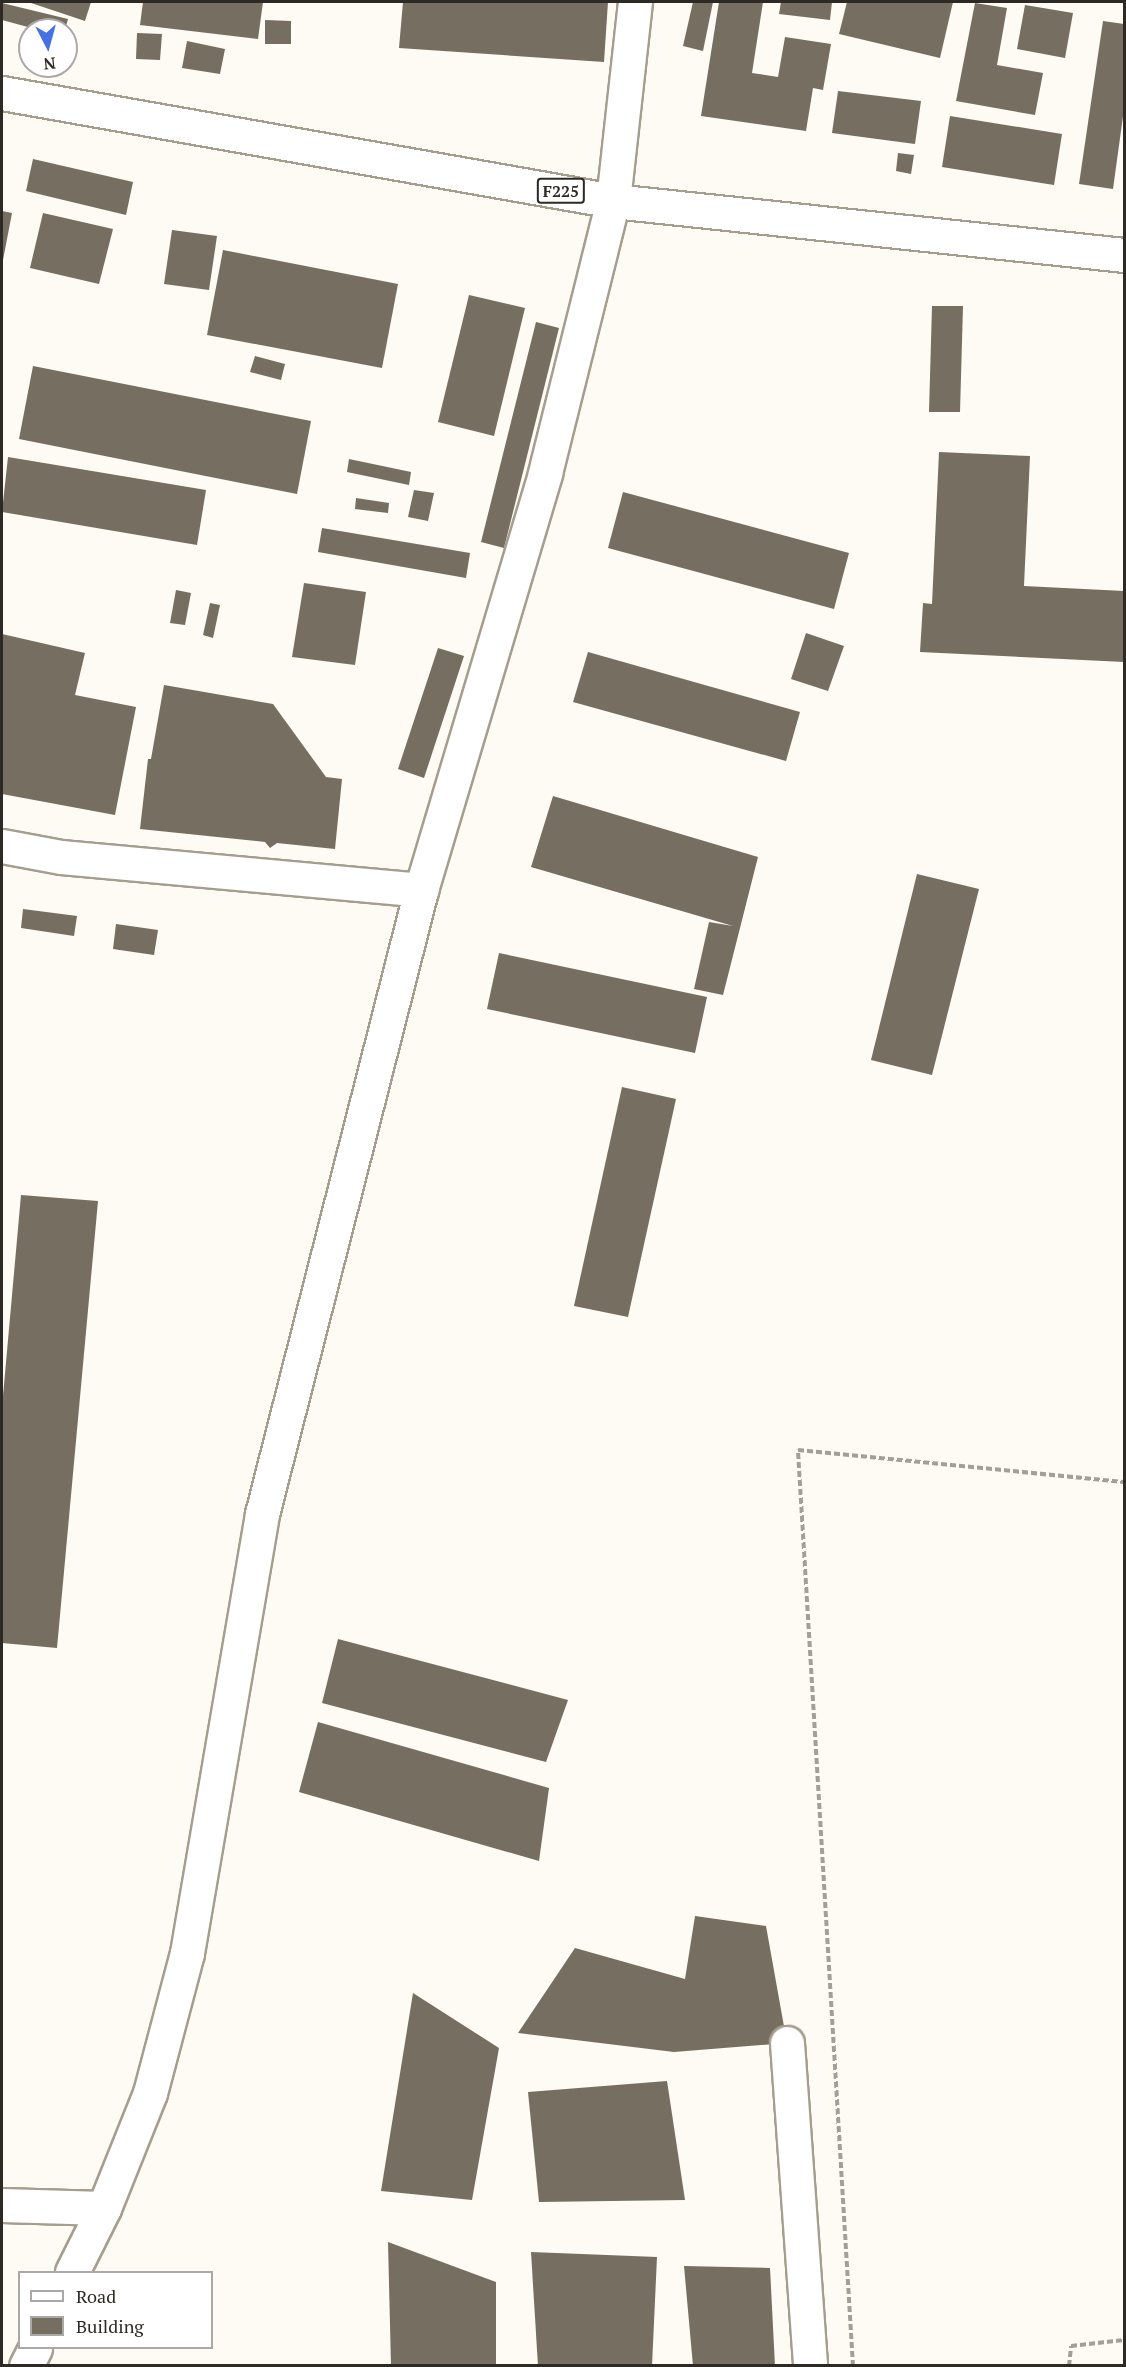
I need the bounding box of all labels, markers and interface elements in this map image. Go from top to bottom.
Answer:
north arrow [18,18,78,78]
text: N [42,52,57,75]
road number: F225 [536,178,586,204]
legend [18,2271,213,2349]
text: Road [76,2284,116,2308]
text: Building [76,2314,144,2338]

